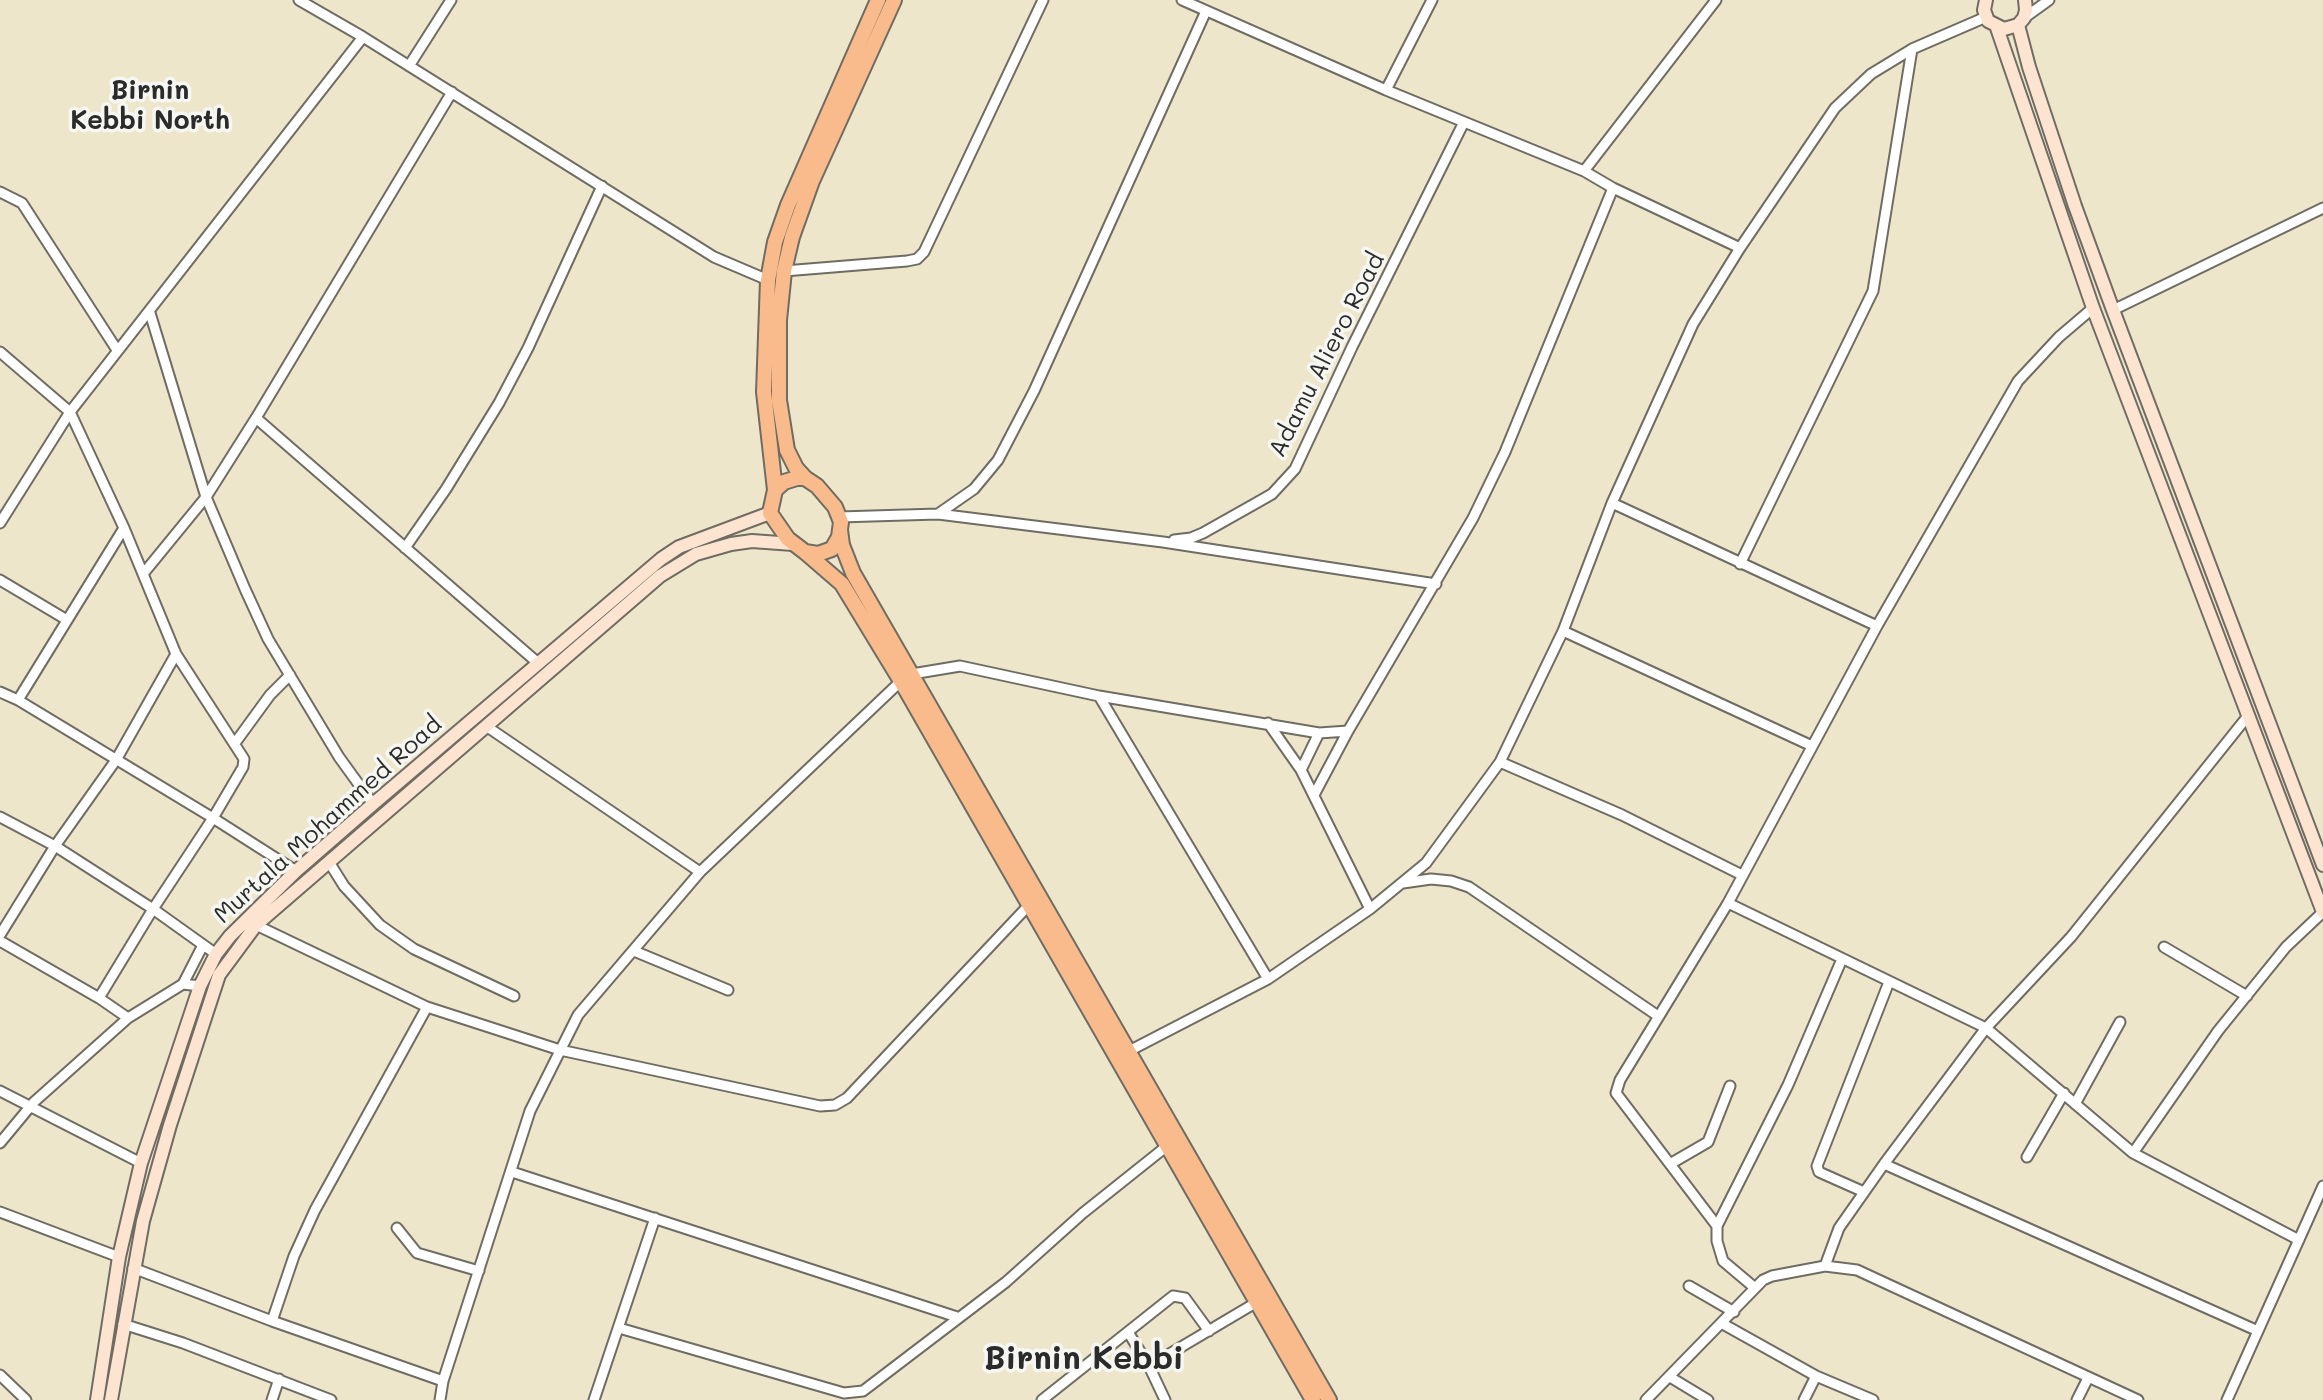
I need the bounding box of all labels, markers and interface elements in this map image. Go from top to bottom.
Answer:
district label: Birnin Kebbi North [70,75,230,136]
street label: Adamu Aliero Road [1263,248,1391,462]
street label: Murtala Mohammed Road [208,710,448,930]
district label: Birnin Kebbi [984,1340,1184,1378]

